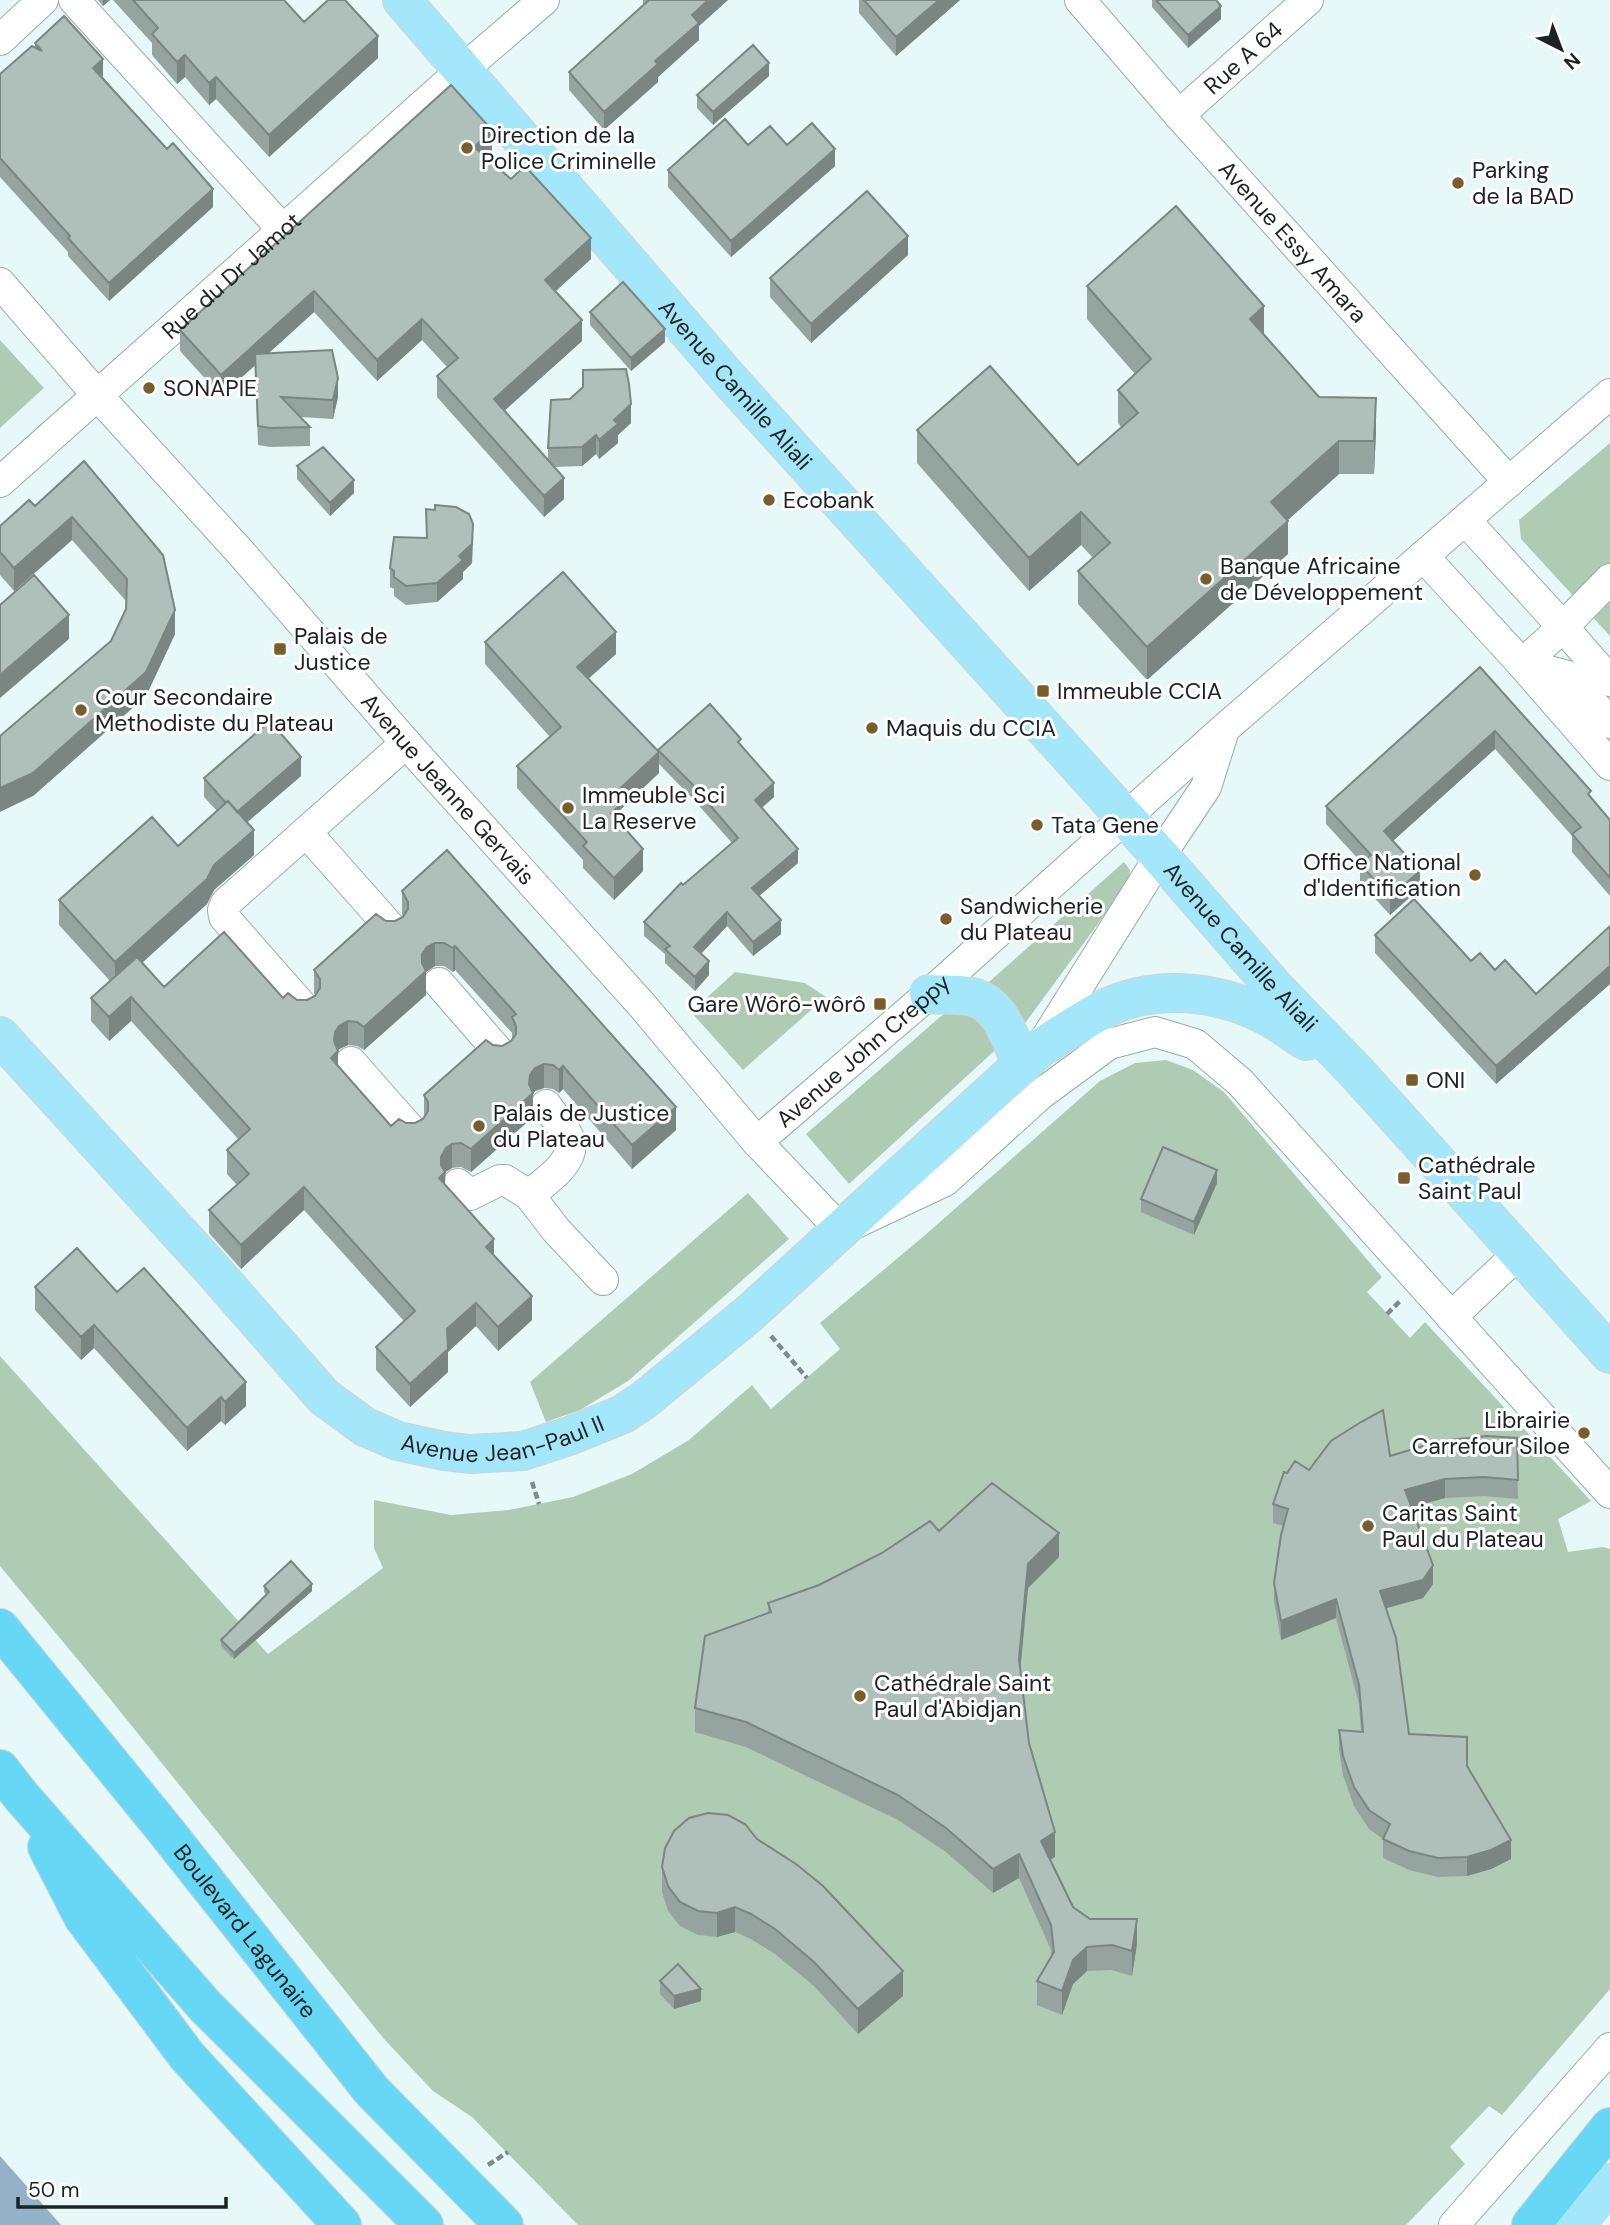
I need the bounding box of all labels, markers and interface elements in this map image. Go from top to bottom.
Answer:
north arrow [1526,14,1596,84]
street label: Rue A 64 [1197,15,1289,101]
text: N [1559,47,1586,75]
place label: Direction de la Police Criminelle [481,120,656,176]
marker: Direction de la Police Criminelle [459,140,475,156]
street label: Avenue Essy Amara [1212,154,1374,329]
place label: Parking de la BAD [1472,155,1574,211]
marker: Parking de la BAD [1450,175,1466,191]
street label: Rue du Dr Jamot [155,206,307,346]
street label: Avenue Camille Aliali [652,293,819,476]
place label: SONAPIE [163,373,257,403]
marker: SONAPIE [141,380,157,396]
place label: Ecobank [783,485,875,515]
marker: Ecobank [761,492,777,508]
place label: Banque Africaine de Développement [1220,551,1423,607]
marker: Banque Africaine de Développement [1198,571,1214,587]
place label: Palais de Justice [294,621,388,677]
marker: Palais de Justice [272,641,288,657]
place label: Immeuble CCIA [1057,676,1222,706]
place label: Cour Secondaire Methodiste du Plateau [95,682,334,738]
marker: Immeuble CCIA [1035,683,1051,699]
street label: Avenue Jeanne Gervais [355,687,542,891]
marker: Cour Secondaire Methodiste du Plateau [73,702,89,718]
place label: Maquis du CCIA [886,713,1056,743]
marker: Maquis du CCIA [864,720,880,736]
place label: Immeuble Sci La Reserve [582,780,725,836]
marker: Immeuble Sci La Reserve [560,800,576,816]
place label: Tata Gene [1051,810,1159,840]
marker: Tata Gene [1029,817,1045,833]
place label: Office National d'Identification [1303,847,1461,903]
street label: Avenue Camille Aliali [1157,856,1324,1038]
marker: Office National d'Identification [1467,867,1483,883]
place label: Sandwicherie du Plateau [960,891,1103,947]
marker: Sandwicherie du Plateau [938,911,954,927]
street label: Avenue John Creppy [770,967,957,1134]
place label: Gare Wôrô-wôrô [687,989,866,1019]
marker: Gare Wôrô-wôrô [872,996,888,1012]
place label: ONI [1426,1065,1465,1095]
marker: ONI [1404,1072,1420,1088]
place label: Palais de Justice du Plateau [493,1098,669,1154]
marker: Palais de Justice du Plateau [471,1118,487,1134]
place label: Cathédrale Saint Paul [1418,1150,1536,1206]
marker: Cathédrale Saint Paul [1396,1170,1412,1186]
place label: Librairie Carrefour Siloe [1412,1405,1570,1461]
street label: Avenue Jean-Paul II [398,1408,608,1469]
marker: Librairie Carrefour Siloe [1576,1425,1592,1441]
place label: Caritas Saint Paul du Plateau [1382,1498,1544,1554]
marker: Caritas Saint Paul du Plateau [1360,1518,1376,1534]
place label: Cathédrale Saint Paul d'Abidjan [874,1668,1051,1724]
marker: Cathédrale Saint Paul d'Abidjan [852,1688,868,1704]
street label: Boulevard Lagunaire [167,1838,324,2024]
scale bar [18,2166,226,2210]
text: 50 m [28,2176,79,2204]

